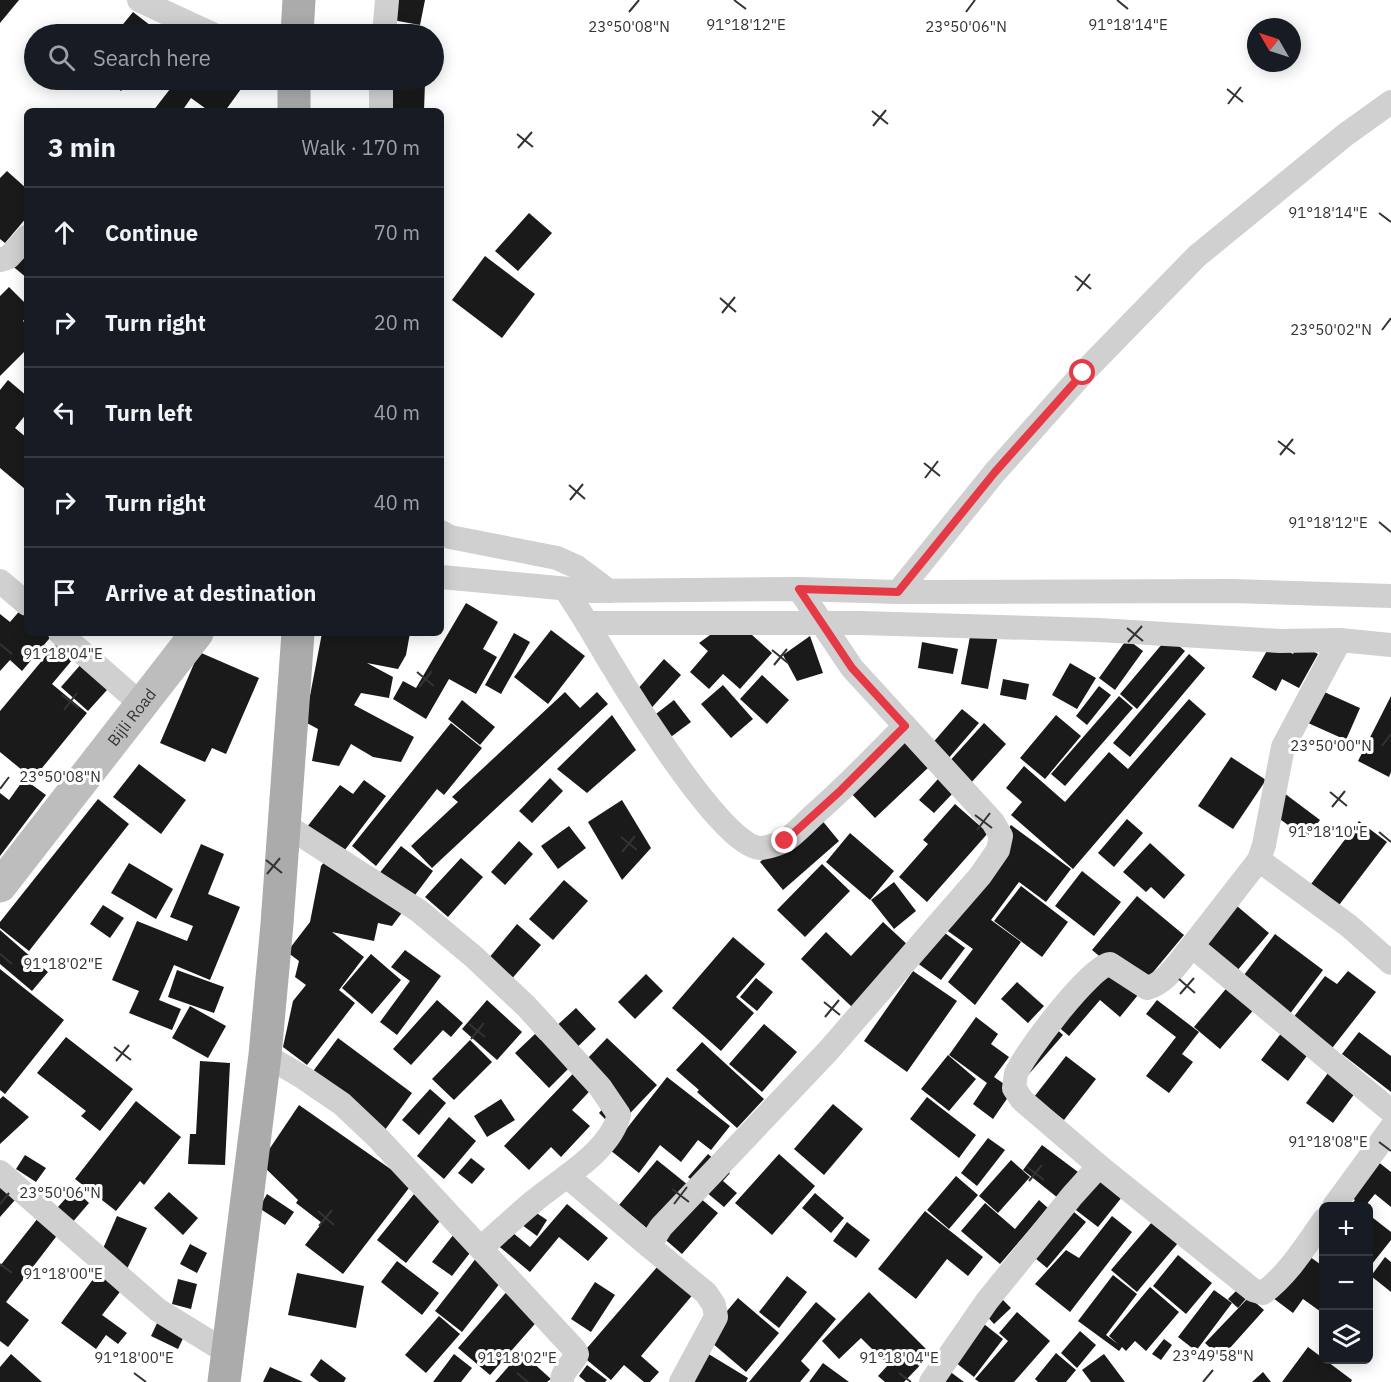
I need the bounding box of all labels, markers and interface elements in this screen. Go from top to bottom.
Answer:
text: 91°18'12"E [706,15,786,34]
text: 91°18'14"E [1088,15,1168,34]
text: 23°50'08"N [588,17,670,36]
text: 23°50'06"N [925,17,1007,36]
north arrow [1247,18,1301,72]
search box [24,24,444,90]
icon: search [45,41,78,74]
text: Search here [93,43,211,72]
text: 3 min [48,130,116,164]
text: Walk · 170 m [302,134,420,161]
text: 91°18'14"E [1288,203,1368,222]
icon: ahead [48,216,81,249]
text: Continue [105,218,198,247]
text: 70 m [374,219,420,246]
icon: right [48,306,81,339]
text: Turn right [105,308,206,337]
text: 20 m [374,309,420,336]
text: 23°50'02"N [1290,320,1372,339]
route start [1069,359,1095,385]
icon: left [48,396,81,429]
text: Turn left [105,398,193,427]
text: 40 m [374,399,420,426]
icon: right [48,486,81,519]
text: Turn right [105,488,206,517]
text: 40 m [374,489,420,516]
text: 91°18'12"E [1288,513,1368,532]
icon: arrive [48,576,81,609]
text: Arrive at destination [105,578,316,607]
text: 91°18'04"E [23,644,103,663]
street label: Bijli Road [103,684,160,750]
text: 23°50'00"N [1290,736,1372,755]
text: 23°50'08"N [19,767,101,786]
text: 91°18'10"E [1288,822,1368,841]
route end [771,827,797,853]
text: 91°18'02"E [23,954,103,973]
text: 91°18'08"E [1288,1132,1368,1151]
text: 23°50'06"N [19,1183,101,1202]
map controls [1319,1202,1373,1364]
button: + [1319,1202,1373,1256]
button: − [1319,1256,1373,1310]
text: 91°18'00"E [23,1264,103,1283]
button: layers [1319,1310,1373,1364]
text: 23°49'58"N [1172,1346,1254,1365]
text: 91°18'00"E [94,1348,174,1367]
text: 91°18'02"E [477,1348,557,1367]
text: 91°18'04"E [859,1348,939,1367]

